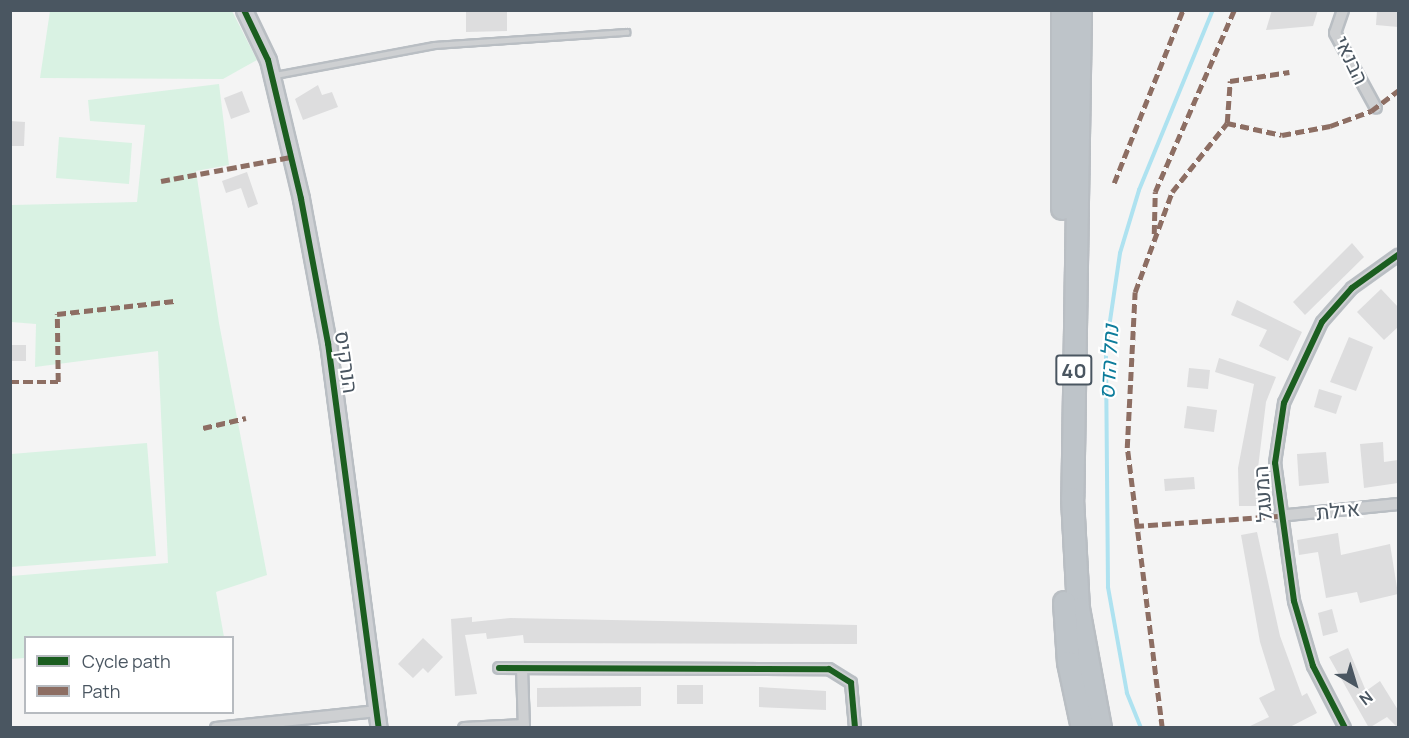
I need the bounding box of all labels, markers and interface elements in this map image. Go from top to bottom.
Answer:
street label: הבנאי [1330,32,1374,88]
water label: נחל הדס [1094,324,1124,400]
street label: הנרקיס [330,329,364,395]
road number: 40 [1054,353,1094,387]
street label: המעגל [1247,465,1277,523]
street label: אילת [1315,495,1361,525]
legend [24,636,234,714]
text: Cycle path [82,649,171,673]
north arrow [1325,654,1385,714]
text: Path [82,679,120,703]
text: N [1355,686,1377,710]

